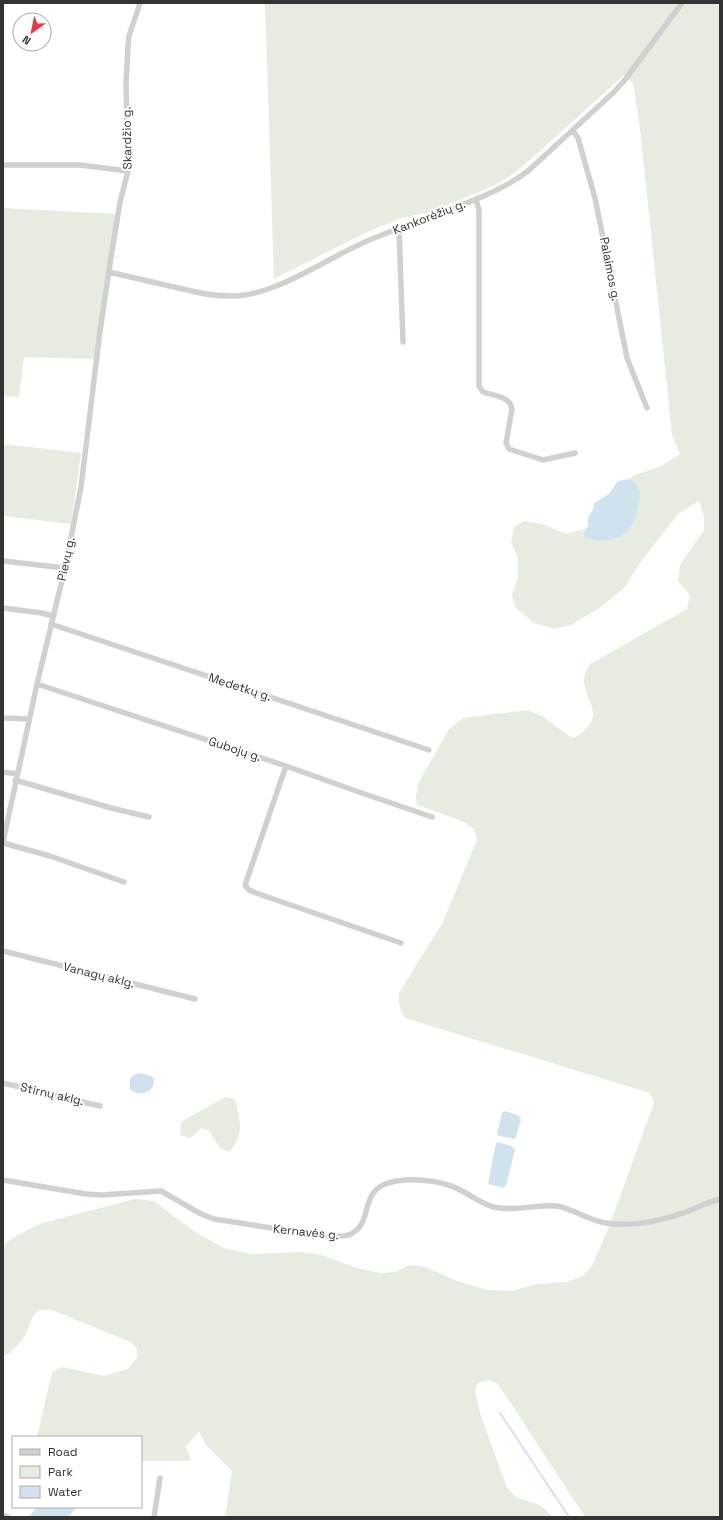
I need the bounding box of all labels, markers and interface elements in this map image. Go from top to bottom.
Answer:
north arrow [12,12,52,52]
text: N [20,33,33,48]
street label: Skardžio g. [118,106,136,170]
street label: Kankorėžių g. [390,196,468,238]
street label: Palaimos g. [596,236,624,302]
street label: Pievų g. [54,535,78,583]
street label: Medetkų g. [207,669,273,705]
street label: Gubojų g. [207,733,263,765]
street label: Vanagų aklg. [62,958,136,992]
street label: Stirnų aklg. [18,1079,86,1109]
street label: Kernavės g. [272,1221,340,1243]
legend [12,1436,142,1508]
text: Road [48,1444,77,1460]
text: Park [48,1464,73,1480]
text: Water [48,1484,82,1500]

